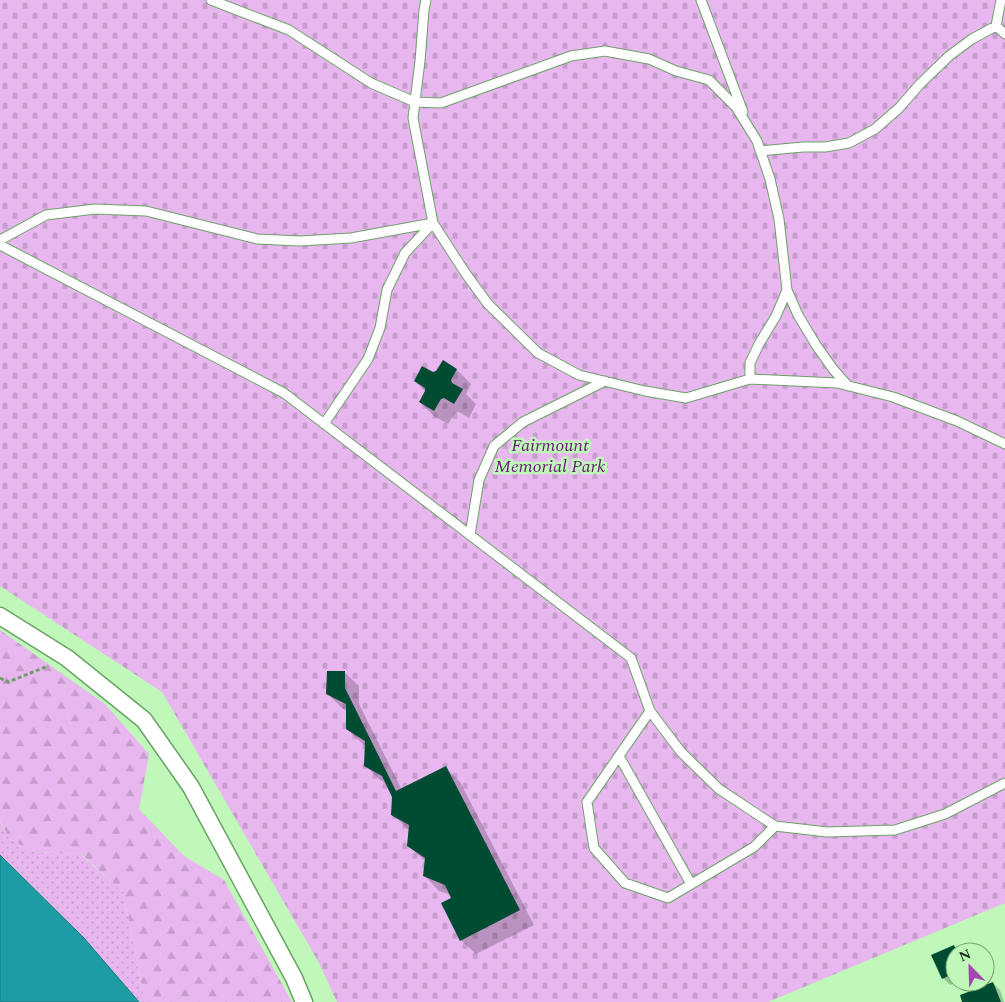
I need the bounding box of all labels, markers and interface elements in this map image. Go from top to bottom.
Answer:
park label: Fairmount Memorial Park [495,432,606,480]
north arrow [945,942,995,992]
text: N [956,944,974,967]

